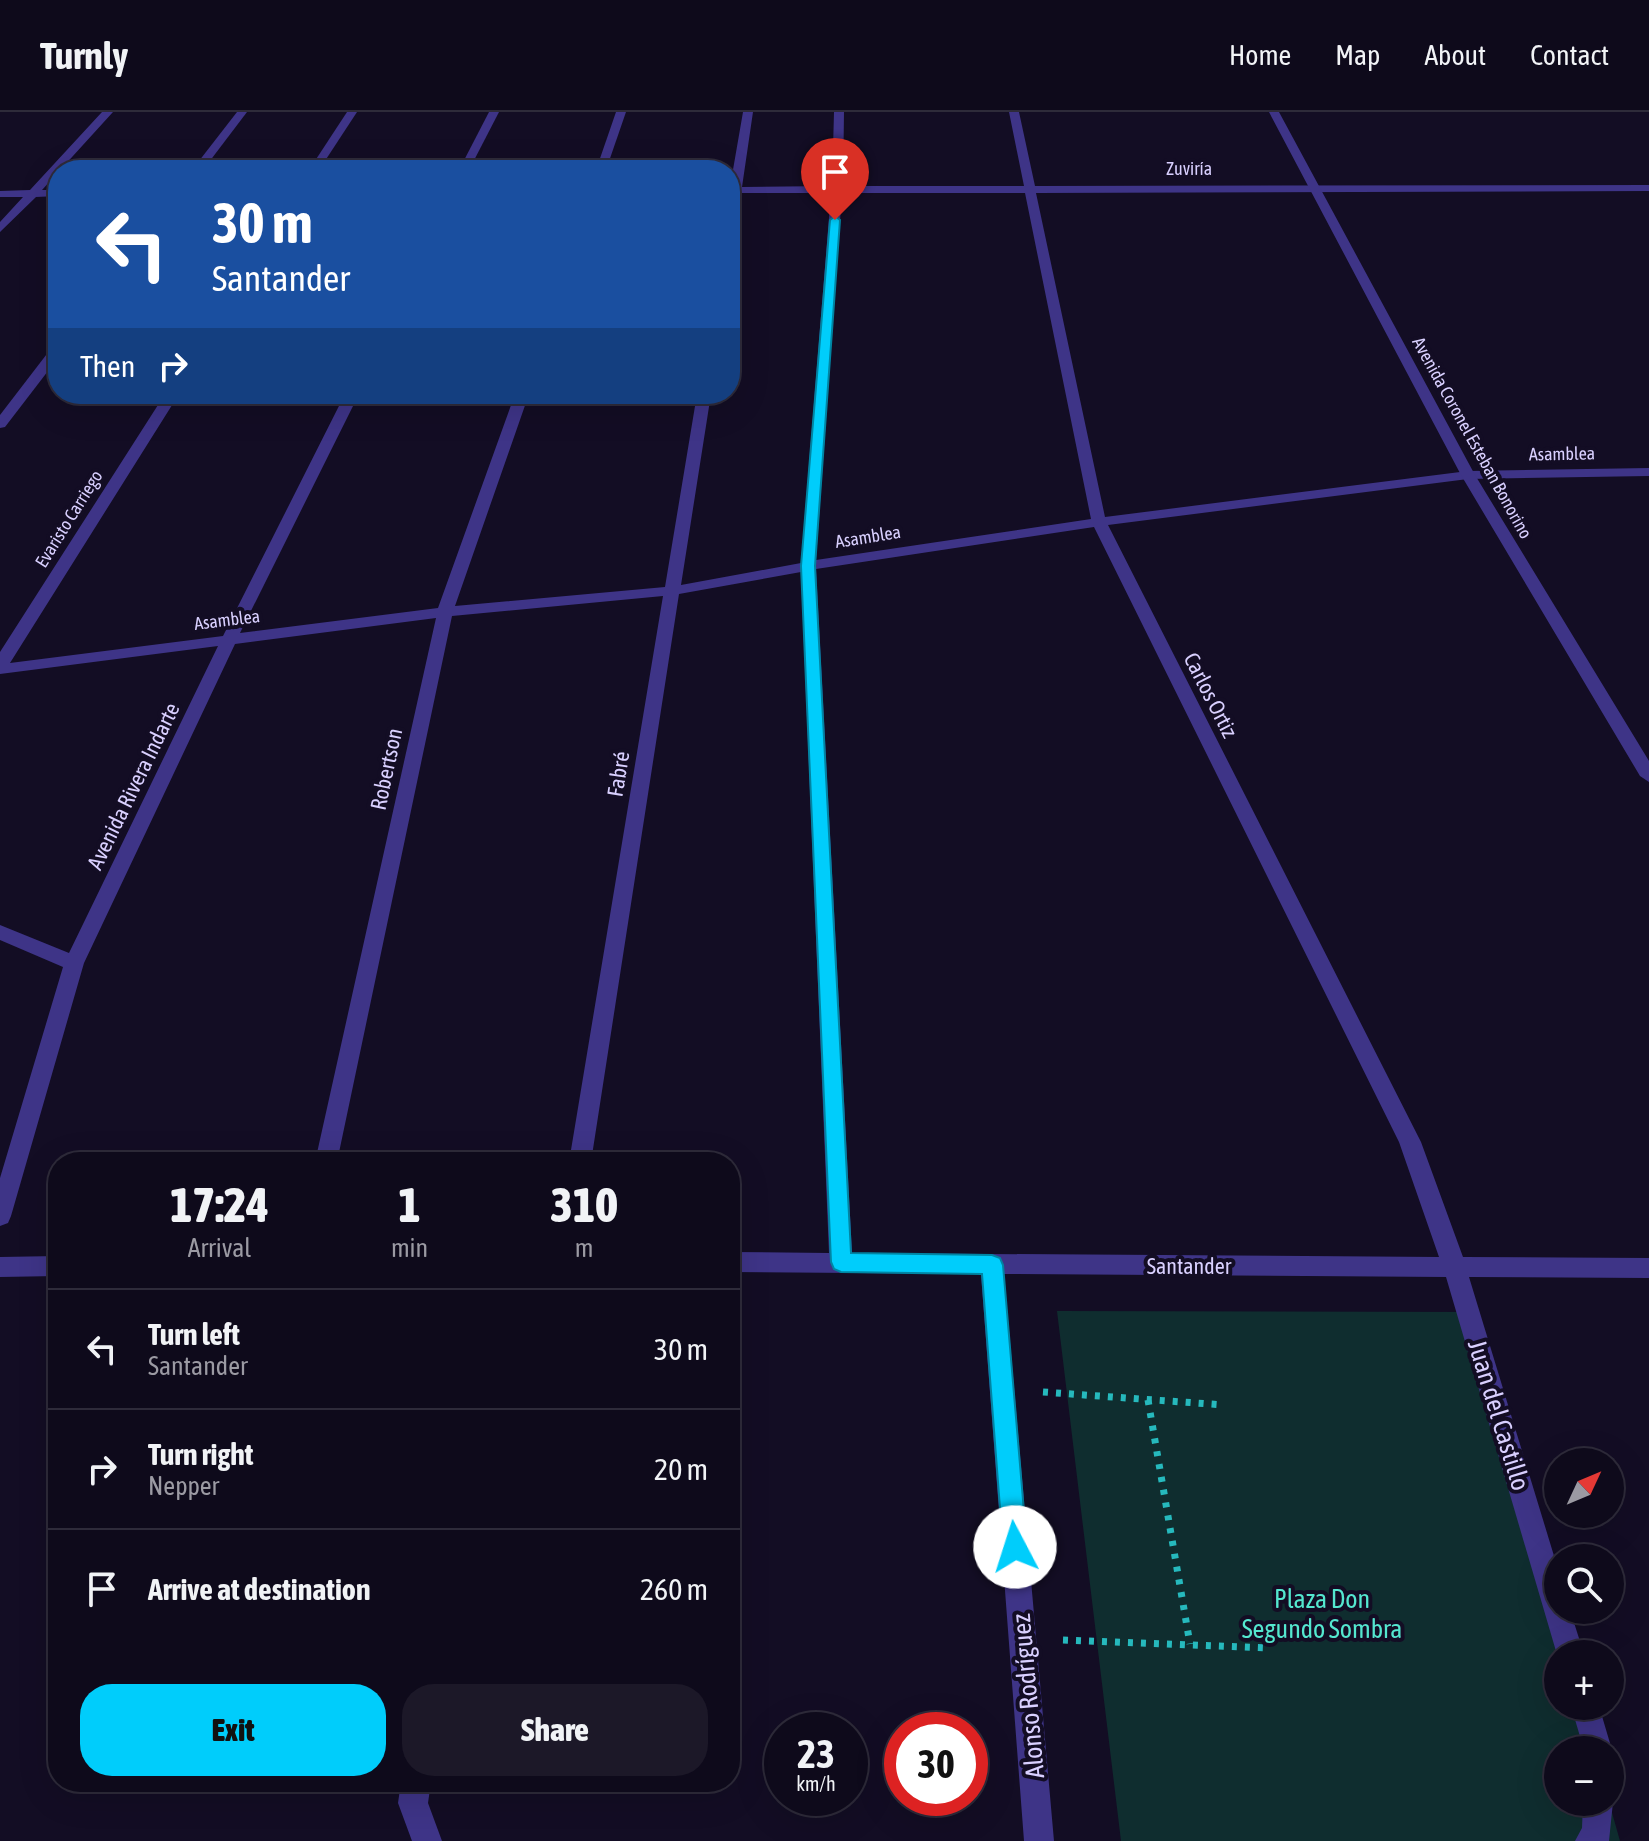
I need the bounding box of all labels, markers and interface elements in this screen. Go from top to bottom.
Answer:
text: Turnly [40,34,128,77]
text: Home [1229,39,1291,71]
text: Map [1335,39,1380,71]
text: About [1424,39,1486,71]
text: Contact [1530,39,1609,71]
pin [801,138,869,220]
icon: arrive [813,150,857,194]
street label: Zuviría [1166,158,1212,179]
text: 30 m [212,191,313,255]
icon: left [80,192,184,296]
text: Santander [212,257,350,299]
street label: Avenida Coronel Esteban Bonorino [1408,333,1537,542]
icon: right [151,344,195,388]
text: Then [80,349,135,383]
street label: Asamblea [1529,442,1595,465]
street label: Evaristo Carriego [30,466,107,571]
street label: Asamblea [834,521,902,552]
street label: Asamblea [193,605,261,634]
street label: Carlos Ortiz [1179,648,1243,742]
street label: Avenida Rivera Indarte [81,698,185,874]
street label: Robertson [365,726,407,812]
street label: Fabré [602,749,634,799]
text: 17:24 [170,1177,269,1232]
text: 1 [398,1177,421,1232]
text: 310 [550,1177,618,1232]
text: Arrival [188,1233,251,1263]
text: min [391,1233,428,1263]
text: m [575,1233,593,1263]
street label: Santander [1147,1253,1232,1279]
text: Turn left [148,1317,240,1351]
icon: left [80,1327,124,1371]
text: 30 m [654,1332,708,1366]
street label: Juan del Castillo [1462,1336,1536,1494]
text: Santander [148,1351,248,1381]
text: Turn right [148,1437,254,1471]
icon: right [80,1447,124,1491]
north arrow [1544,1448,1624,1528]
map controls [1544,1448,1624,1816]
text: 20 m [654,1452,708,1486]
text: Nepper [148,1471,219,1501]
position arrow [973,1505,1057,1589]
button: search [1544,1544,1624,1624]
icon: arrive [80,1567,124,1611]
text: Arrive at destination [148,1572,370,1606]
text: 260 m [640,1572,708,1606]
park label: Plaza Don Segundo Sombra [1242,1584,1402,1644]
street label: Alonso Rodríguez [1006,1612,1050,1780]
button: + [1544,1640,1624,1720]
button: Exit [80,1684,386,1776]
button: Share [402,1684,708,1776]
speed limit sign: 30 [884,1712,988,1816]
text: 23 [797,1731,835,1776]
button: − [1544,1736,1624,1816]
text: km/h [796,1772,836,1795]

